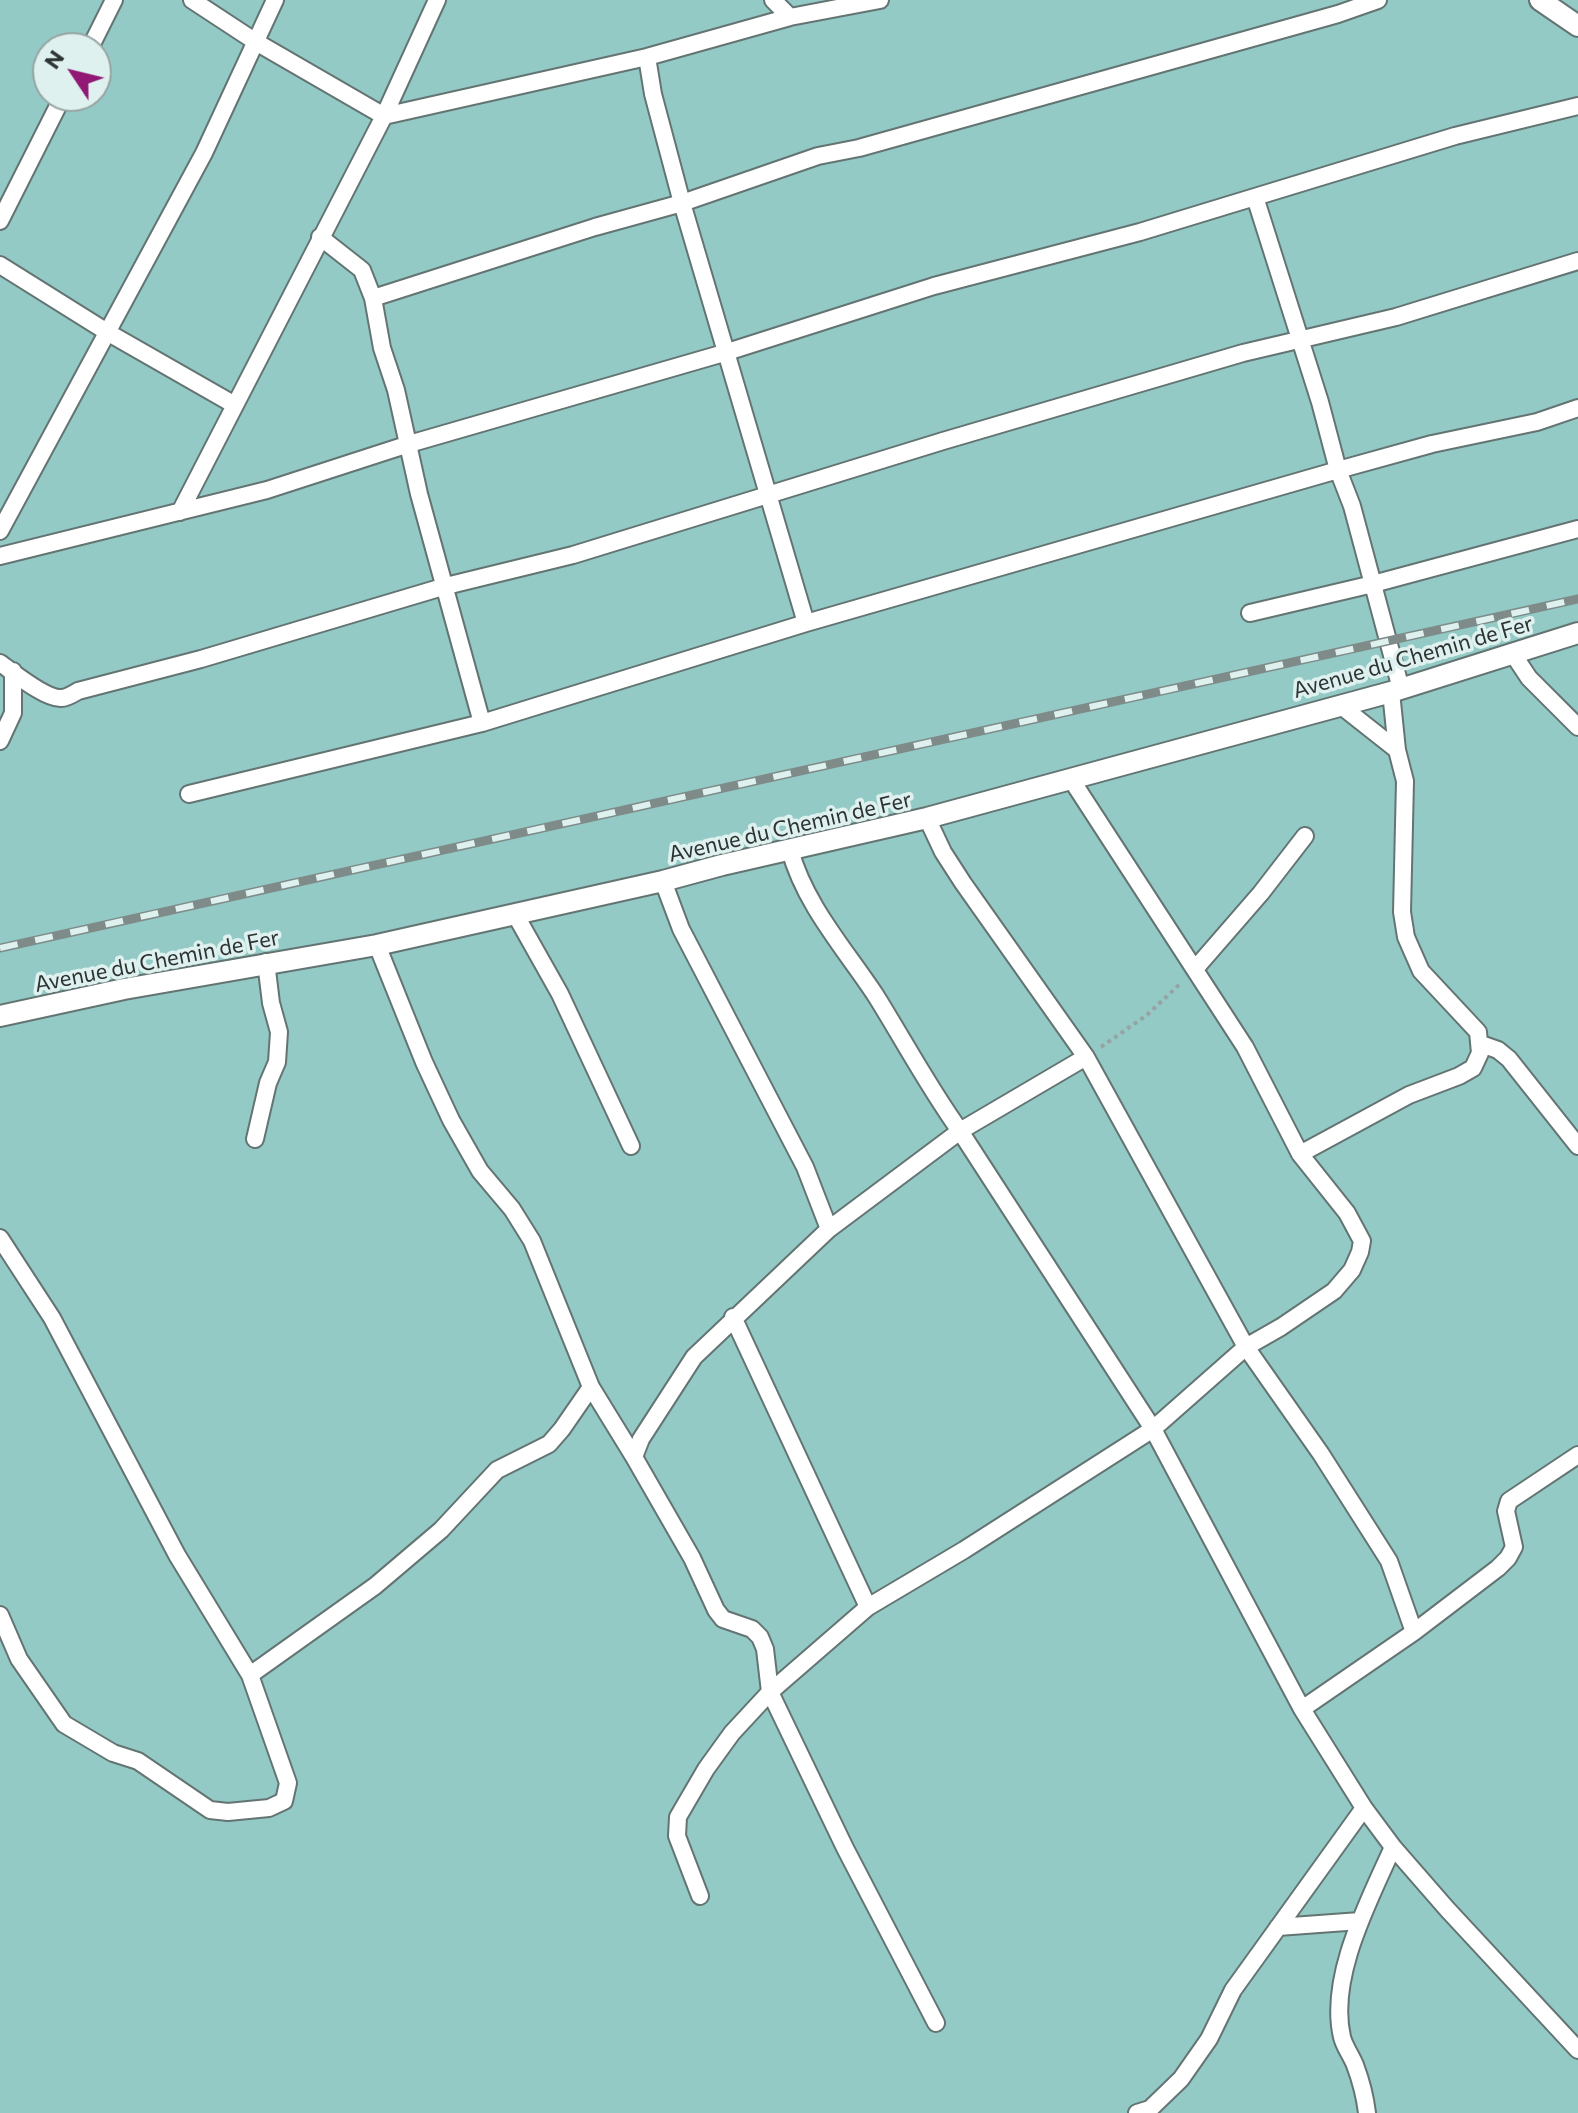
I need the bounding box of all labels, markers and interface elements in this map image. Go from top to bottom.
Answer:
north arrow [32,32,112,112]
text: N [38,45,69,74]
street label: Avenue du Chemin de Fer [1290,610,1536,704]
street label: Avenue du Chemin de Fer [666,786,914,868]
street label: Avenue du Chemin de Fer [32,924,282,998]

